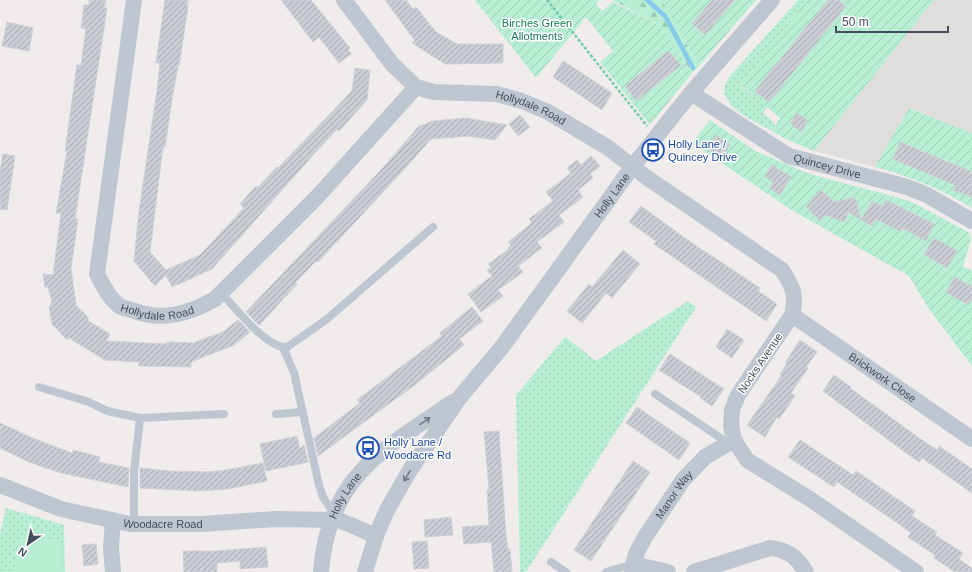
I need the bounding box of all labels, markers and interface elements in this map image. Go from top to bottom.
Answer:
scale bar [836,8,948,34]
text: 50 m [842,15,869,29]
park label: Birches Green Allotments [502,17,572,42]
street label: Hollydale Road [494,88,568,127]
bus stop icon: Holly Lane / Quincey Drive [640,137,666,163]
place label: Holly Lane / Quincey Drive [668,138,737,163]
street label: Quincey Drive [792,151,862,181]
street label: Holly Lane [592,171,632,220]
street label: Hollydale Road [119,301,196,322]
street label: Nocks Avenue [735,331,785,395]
street label: Brickwork Close [847,350,918,405]
one-way arrow [419,417,430,425]
bus stop icon: Holly Lane / Woodacre Rd [355,435,381,461]
place label: Holly Lane / Woodacre Rd [384,436,451,461]
street label: Manor Way [653,468,695,521]
street label: Holly Lane [327,470,363,521]
one-way arrow [403,470,411,481]
street label: Woodacre Road [122,517,203,531]
north arrow [8,524,48,564]
text: N [16,545,29,559]

